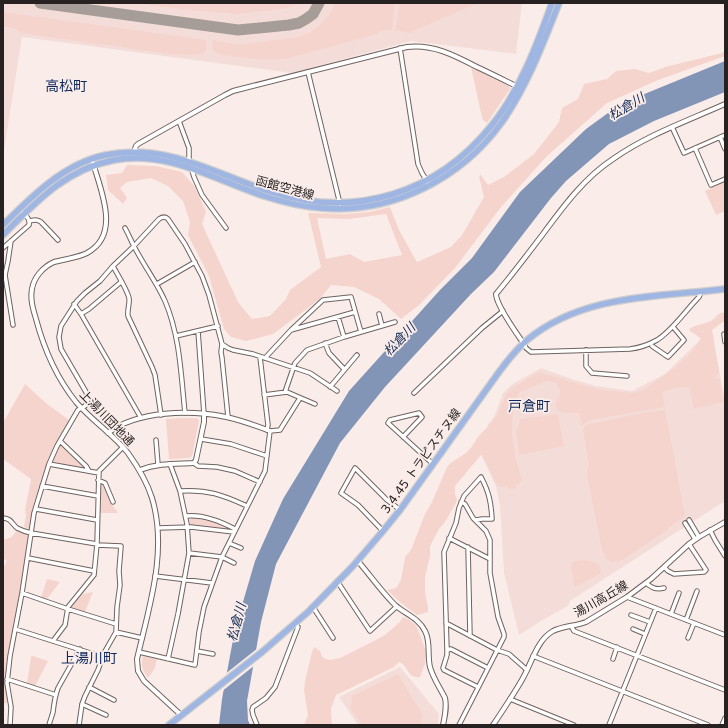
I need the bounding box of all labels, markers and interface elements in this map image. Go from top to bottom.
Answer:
district label: 高松町 [45,78,87,94]
water label: 松倉川 [606,89,649,123]
street label: 函館空港線 [254,173,316,203]
water label: 松倉川 [380,319,420,359]
street label: 上湯川団地通 [77,387,137,449]
district label: 戸倉町 [508,398,550,414]
street label: 3.4.45 トラピスチヌ線 [378,406,464,516]
street label: 湯川高丘線 [572,578,630,620]
water label: 松倉川 [224,599,249,643]
district label: 上湯川町 [61,650,117,666]

